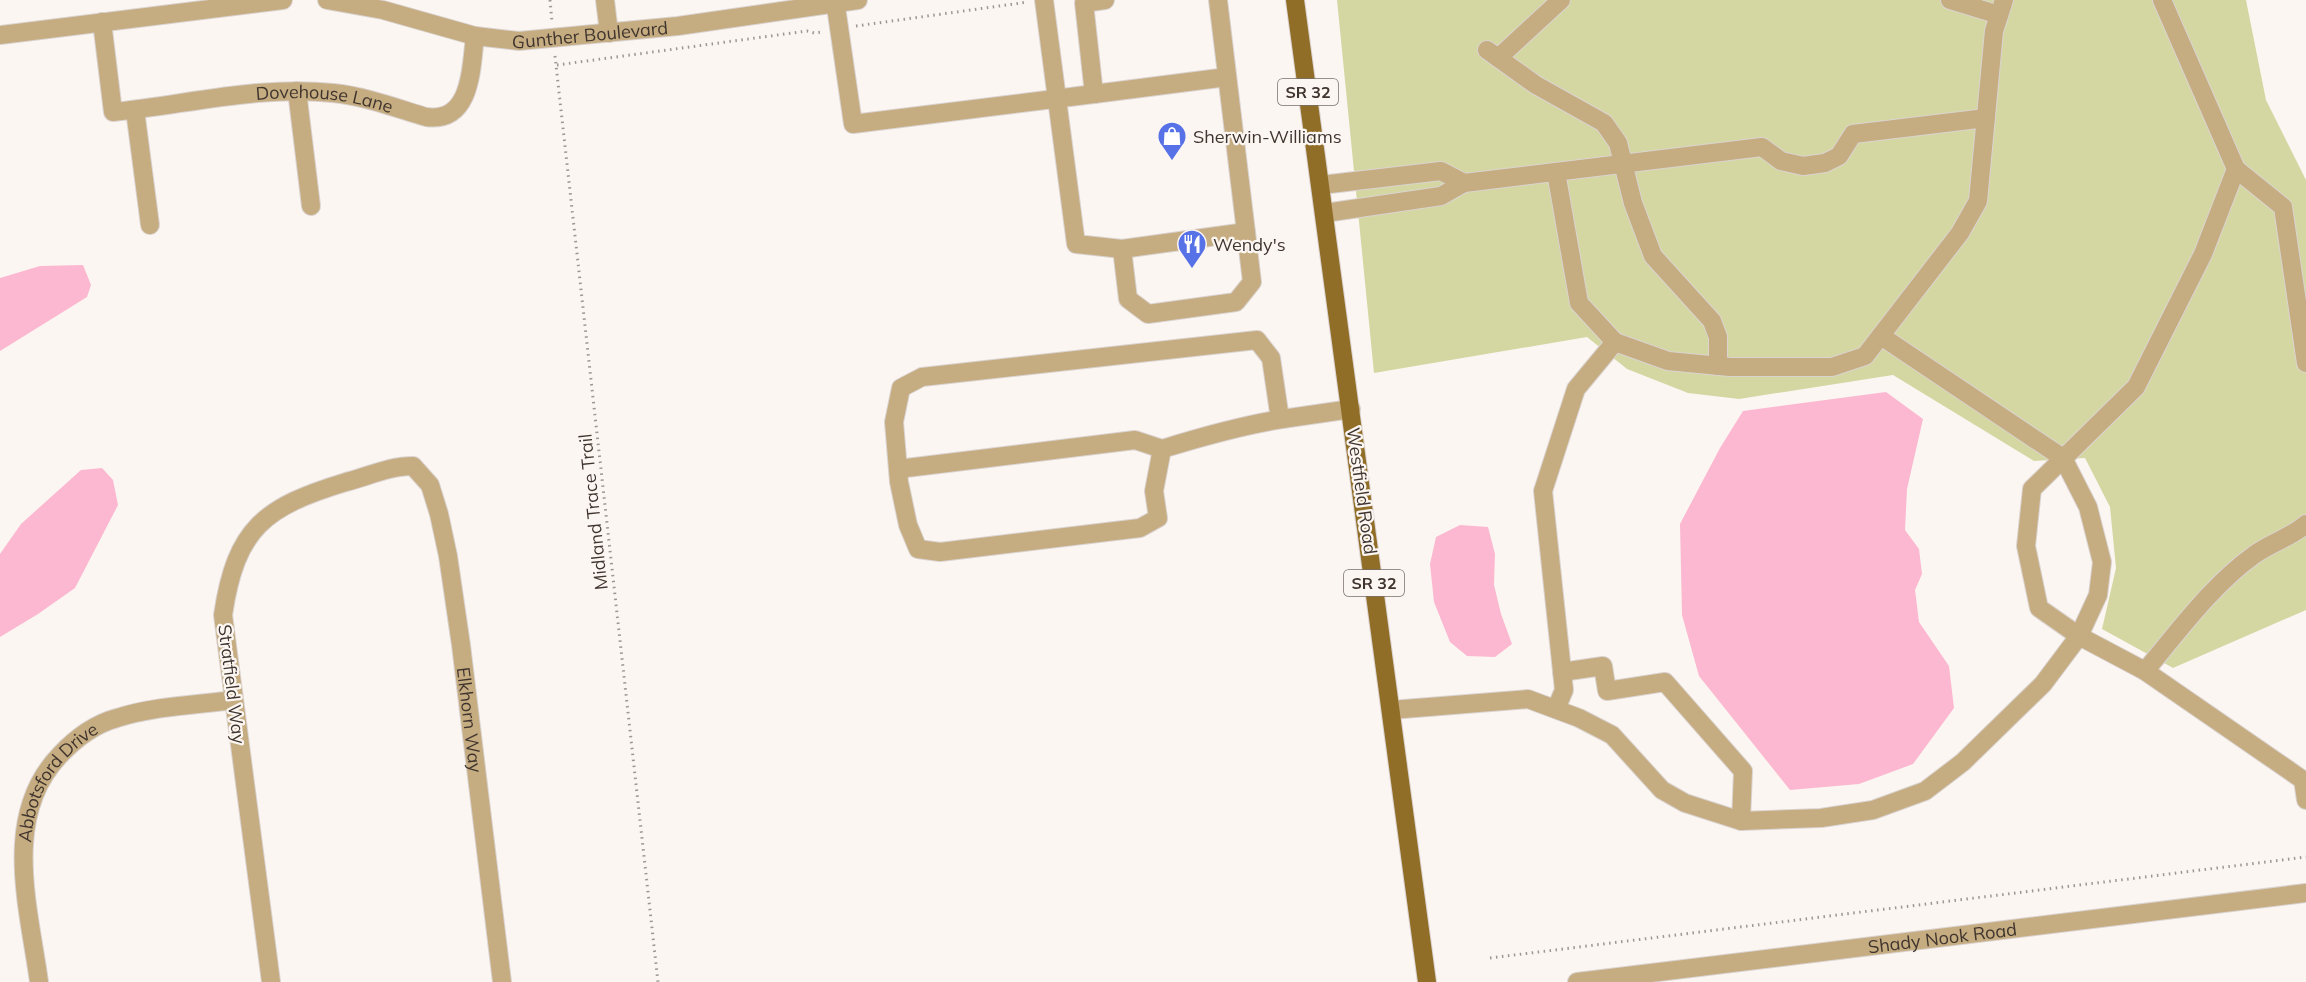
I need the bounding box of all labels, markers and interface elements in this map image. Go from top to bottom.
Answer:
street label: Gunther Boulevard [511,16,669,53]
road number: SR 32 [1278,79,1338,105]
street label: Dovehouse Lane [255,80,396,118]
shop icon: Sherwin-Williams [1156,120,1188,162]
place label: Sherwin-Williams [1193,125,1342,148]
restaurant icon: Wendy's [1176,228,1208,270]
place label: Wendy's [1213,233,1286,256]
street label: Westfield Road [1342,426,1382,556]
street label: Midland Trace Trail [573,433,613,591]
road number: SR 32 [1344,570,1404,596]
street label: Stratfield Way [213,623,251,745]
street label: Elkhorn Way [452,666,488,774]
street label: Abbotsford Drive [13,717,102,843]
street label: Shady Nook Road [1867,917,2018,958]

